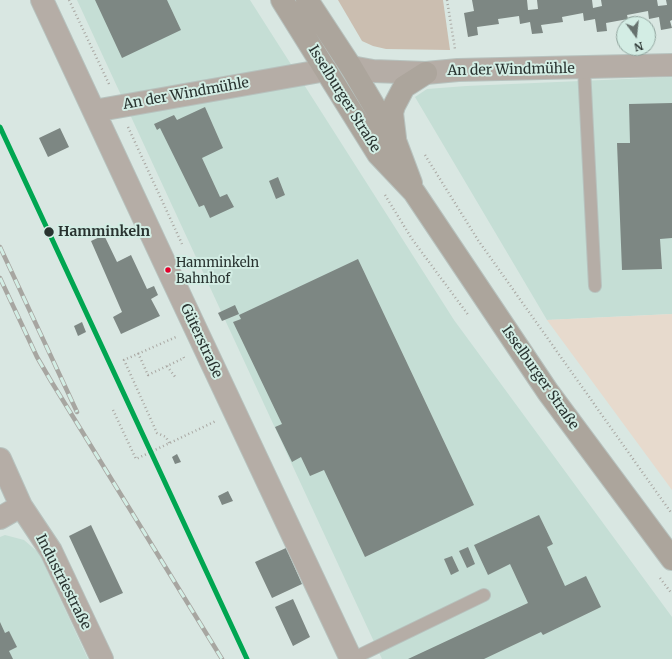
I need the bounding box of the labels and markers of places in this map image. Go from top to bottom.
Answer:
place label: Hamminkeln [58,224,150,240]
marker: Hamminkeln [42,225,56,239]
place label: Hamminkeln Bahnhof [176,255,259,286]
marker: Hamminkeln Bahnhof [163,265,173,275]

